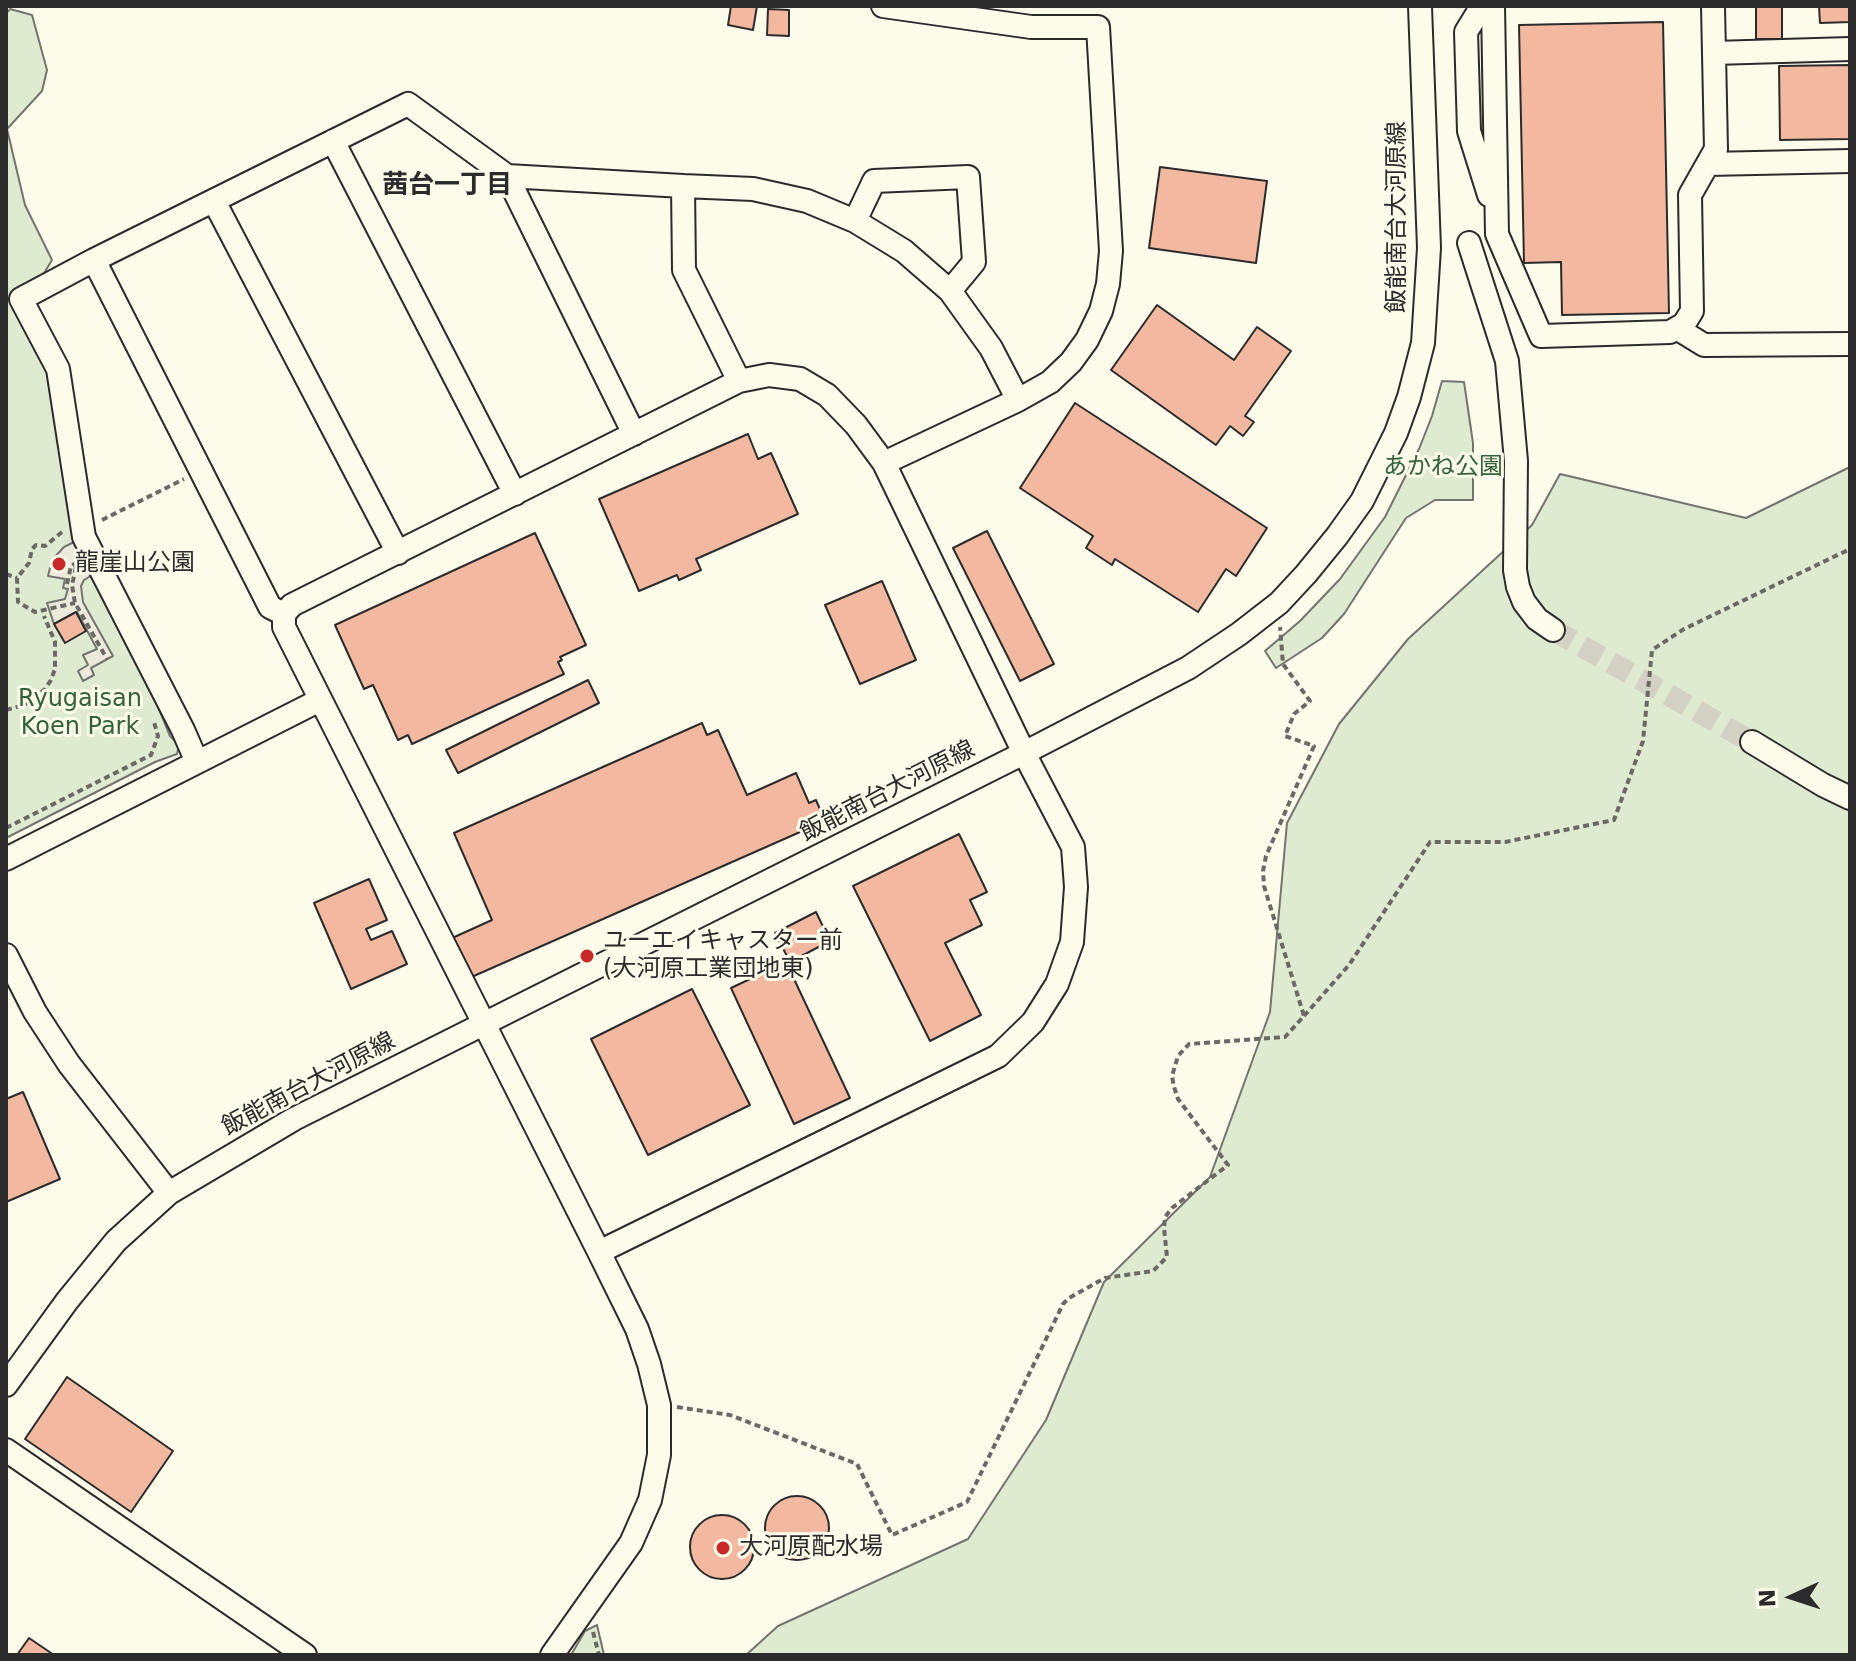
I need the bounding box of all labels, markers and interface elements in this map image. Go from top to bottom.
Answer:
street label: 飯能南台大河原線 [1384,121,1412,313]
district label: 茜台一丁目 [382,170,512,202]
park label: あかね公園 [1383,454,1503,482]
place label: 龍崖山公園 [75,550,195,578]
marker: 龍崖山公園 [50,555,68,573]
park label: Ryugaisan Koen Park [18,686,142,742]
street label: 飯能南台大河原線 [796,736,980,848]
place label: ユーエイキャスター前 (大河原工業団地東) [603,928,843,984]
marker: ユーエイキャスター前 (大河原工業団地東) [578,947,596,965]
street label: 飯能南台大河原線 [217,1027,401,1143]
place label: 大河原配水場 [739,1534,883,1562]
marker: 大河原配水場 [714,1539,732,1557]
north arrow [1752,1557,1832,1637]
text: N [1755,1588,1780,1608]

